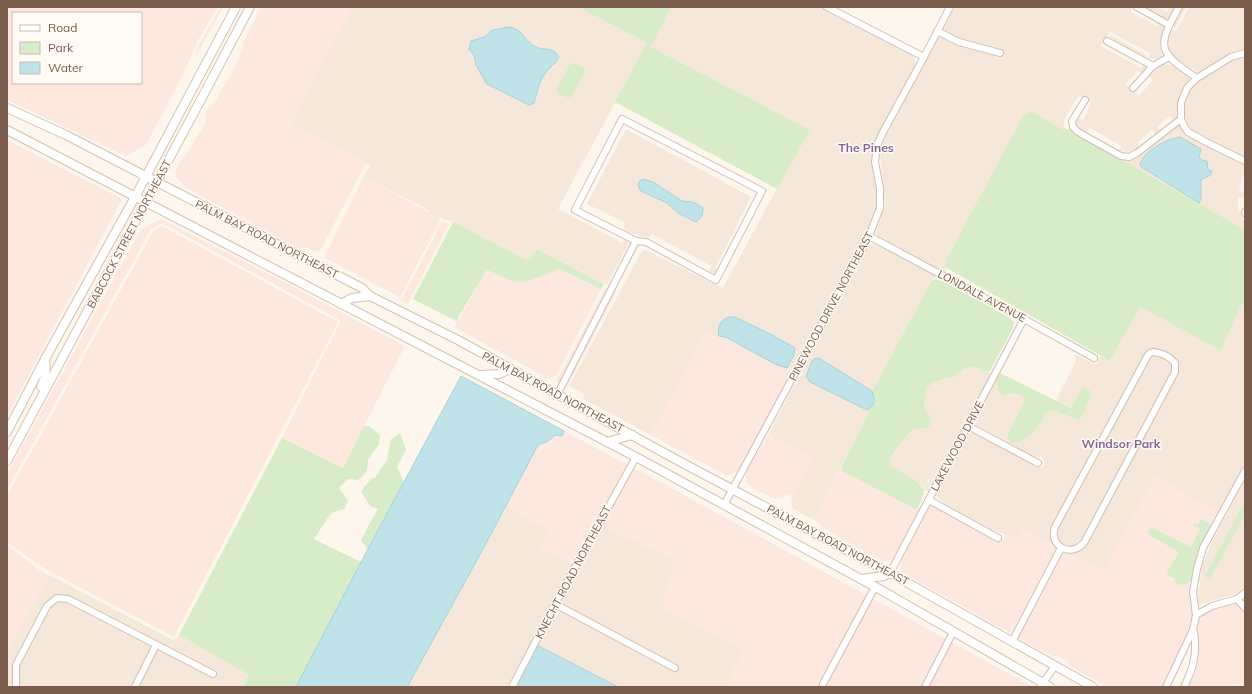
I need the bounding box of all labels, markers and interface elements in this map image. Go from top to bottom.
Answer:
legend [12,12,142,84]
text: Road [48,20,77,35]
text: Park [48,40,74,55]
text: Water [48,60,84,75]
district label: The Pines [838,140,894,155]
street label: BABCOCK STREET NORTHEAST [84,157,174,311]
street label: PALM BAY ROAD NORTHEAST [193,197,341,281]
street label: PINEWOOD DRIVE NORTHEAST [786,229,877,383]
street label: LONDALE AVENUE [935,267,1029,325]
street label: PALM BAY ROAD NORTHEAST [480,348,627,436]
street label: LAKEWOOD DRIVE [927,398,987,494]
district label: Windsor Park [1082,436,1161,451]
street label: PALM BAY ROAD NORTHEAST [765,501,912,589]
street label: KNECHT ROAD NORTHEAST [532,503,614,641]

